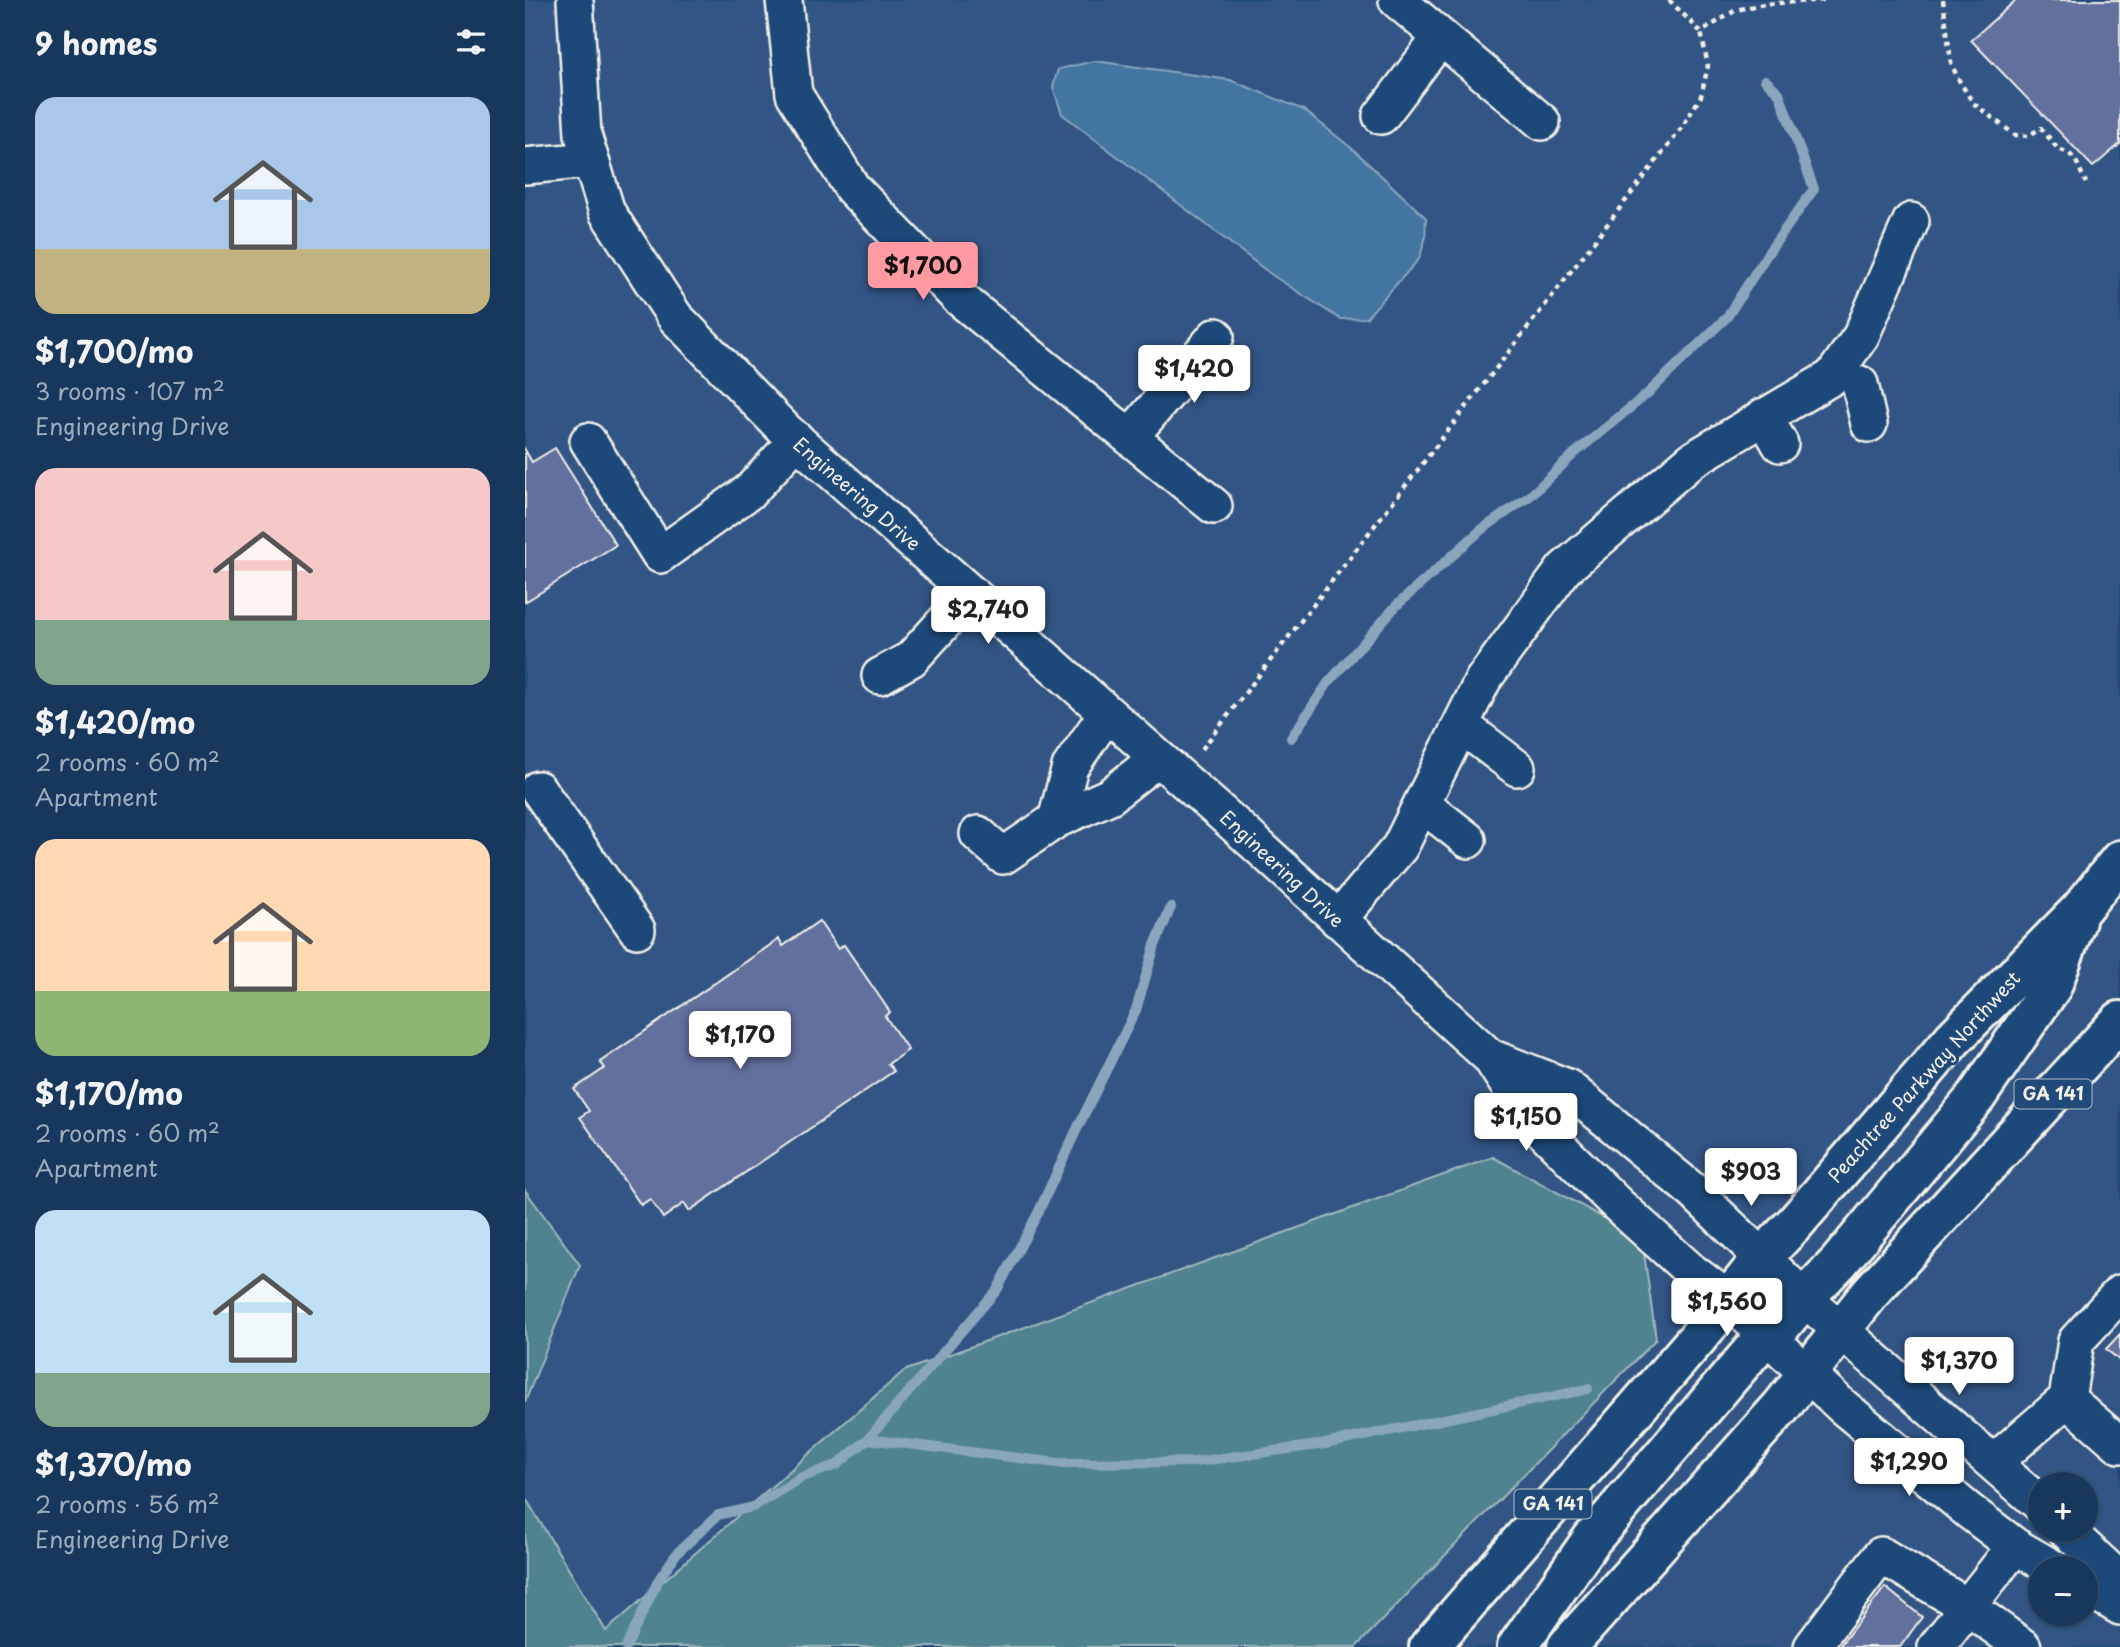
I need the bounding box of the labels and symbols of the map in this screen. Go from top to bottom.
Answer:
pin: $1,700 [866,243,980,302]
pin: $1,420 [1137,346,1251,405]
street label: Engineering Drive [788,430,927,557]
pin: $2,740 [931,586,1045,646]
street label: Engineering Drive [1214,803,1351,933]
street label: Peachtree Parkway Northwest [1821,964,2026,1188]
pin: $1,170 [683,1012,797,1071]
road number: GA 141 [2015,1079,2091,1108]
pin: $1,150 [1469,1094,1583,1153]
pin: $903 [1710,1148,1792,1208]
pin: $1,560 [1670,1278,1784,1338]
pin: $1,370 [1902,1338,2016,1397]
pin: $1,290 [1852,1438,1966,1498]
road number: GA 141 [1515,1490,1591,1518]

